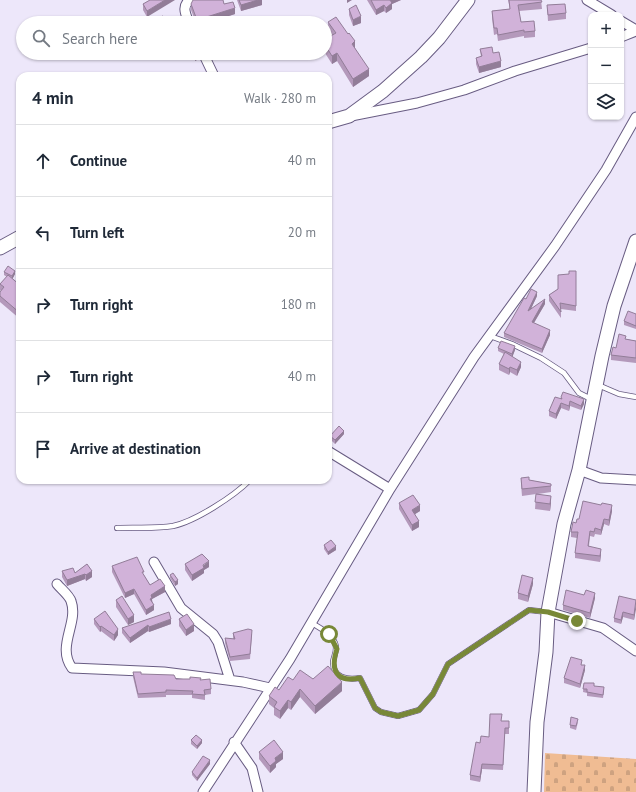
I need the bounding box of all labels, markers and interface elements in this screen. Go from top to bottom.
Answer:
map controls [588,12,624,120]
button: + [588,12,624,48]
search box [16,16,332,60]
icon: search [30,27,52,49]
text: Search here [62,29,138,48]
button: − [588,48,624,84]
button: layers [588,84,624,120]
text: 4 min [32,87,73,109]
text: Walk · 280 m [244,90,316,107]
icon: ahead [32,150,54,172]
text: Continue [70,151,127,170]
text: 40 m [288,152,316,169]
icon: left [32,222,54,244]
text: Turn left [70,223,124,242]
text: 20 m [288,224,316,241]
icon: right [32,294,54,316]
text: Turn right [70,295,133,314]
text: 180 m [281,296,316,313]
icon: right [32,366,54,388]
text: Turn right [70,367,133,386]
text: 40 m [288,368,316,385]
icon: arrive [32,438,54,460]
text: Arrive at destination [70,439,201,458]
route end [568,612,586,630]
route start [320,625,338,643]

